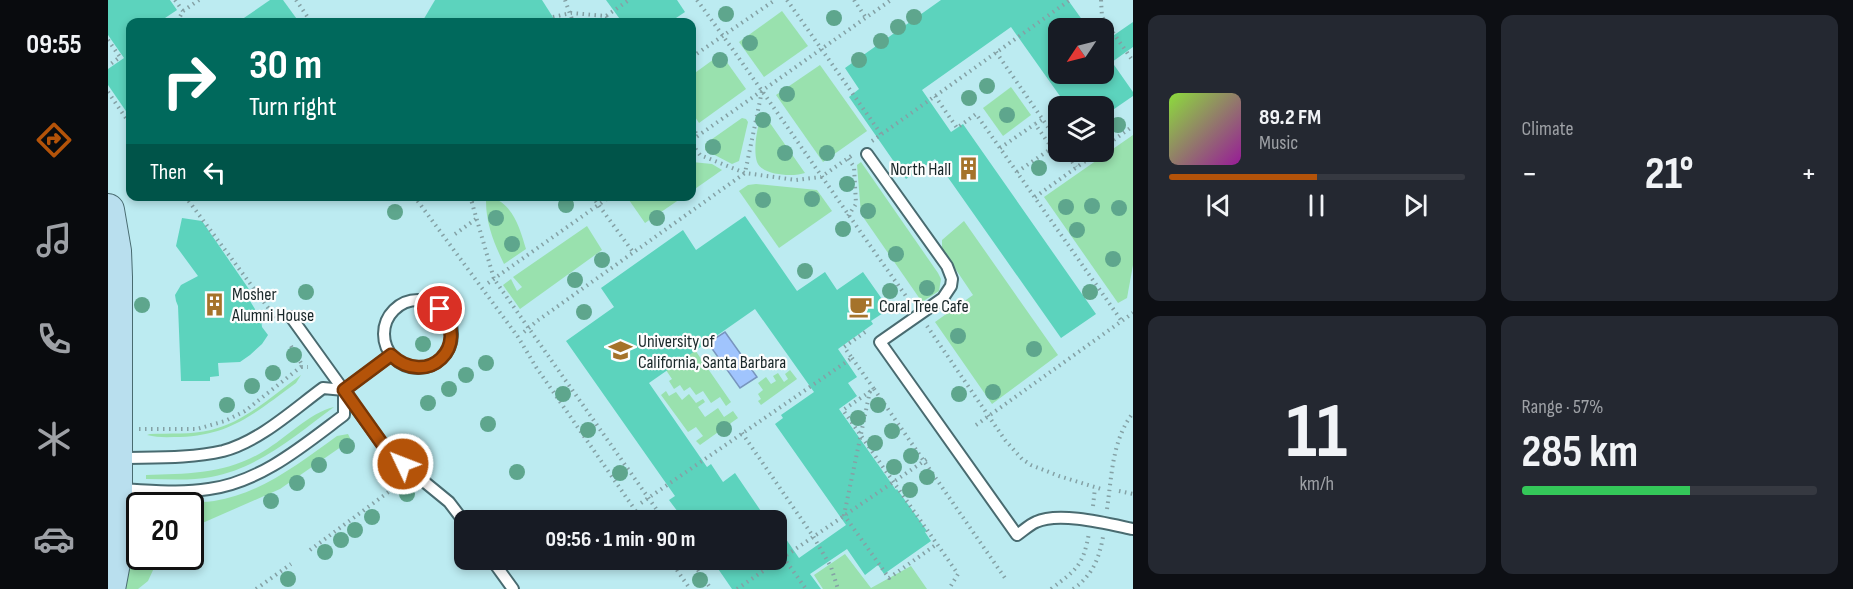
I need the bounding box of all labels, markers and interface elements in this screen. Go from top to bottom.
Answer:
north arrow [1048,18,1114,84]
map controls [1048,18,1114,162]
text: 09:55 [26,29,82,61]
text: 30 m [249,40,322,91]
icon: right [150,42,228,120]
text: Turn right [249,91,336,123]
button: layers [1048,96,1114,162]
text: 89.2 FM [1259,104,1321,131]
text: Climate [1522,117,1574,141]
icon: directions [33,119,75,161]
text: Music [1259,131,1298,155]
text: 21° [1645,147,1694,202]
text: − [1522,154,1538,194]
text: + [1801,154,1817,194]
icon: left [198,156,231,189]
building icon: North Hall [956,156,982,182]
text: Then [150,159,186,186]
place label: North Hall [890,159,951,180]
icon: previous [1202,189,1235,222]
icon: pause [1300,189,1333,222]
icon: next [1399,189,1432,222]
icon: music [33,219,75,261]
pin [414,283,465,334]
place label: Mosher Alumni House [231,284,314,326]
building icon: Mosher Alumni House [201,291,227,317]
icon: arrive [423,292,456,325]
cafe icon: Coral Tree Cafe [848,293,874,319]
place label: Coral Tree Cafe [879,296,969,317]
icon: phone [33,318,75,360]
place label: University of California, Santa Barbara [638,331,786,373]
school or university icon: University of California, Santa Barbara [607,338,633,364]
text: 11 [1286,386,1347,479]
text: Range · 57% [1522,395,1603,419]
icon: climate [33,418,75,460]
text: 285 km [1522,425,1638,480]
position arrow [371,432,435,496]
text: km/h [1299,472,1334,496]
speed limit sign: 20 [126,492,204,570]
icon: car [33,518,75,560]
text: 09:56 · 1 min · 90 m [546,526,695,553]

